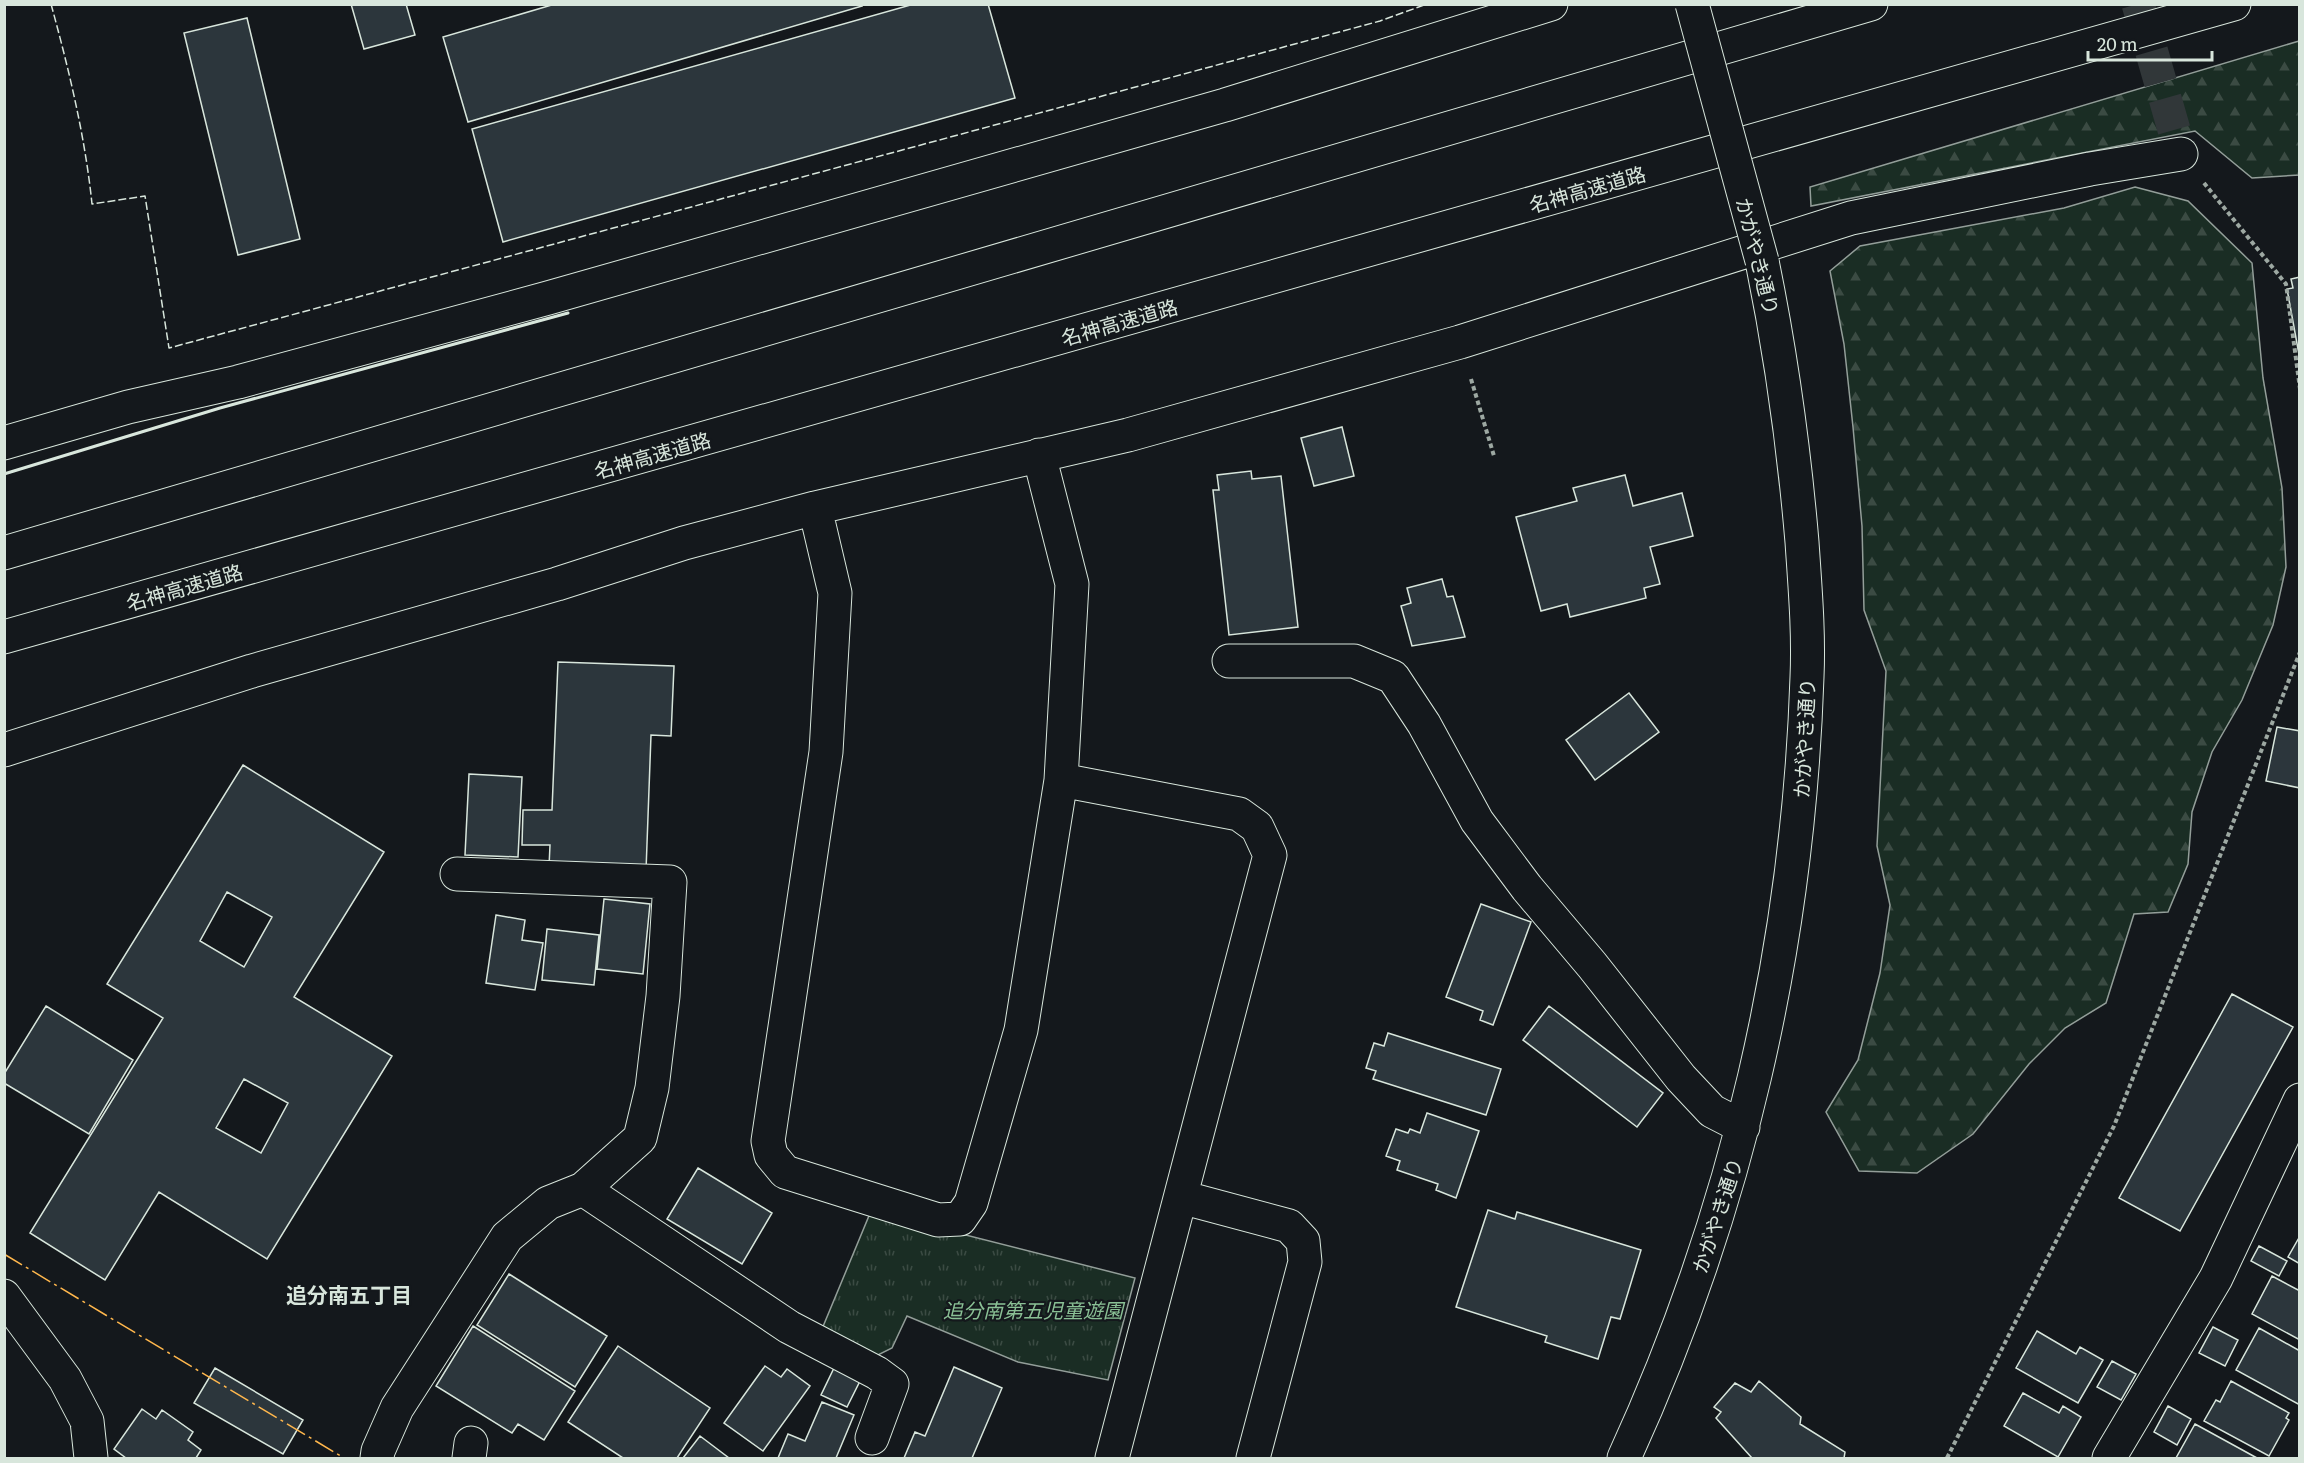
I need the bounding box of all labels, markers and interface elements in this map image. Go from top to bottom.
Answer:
scale bar [2088,24,2212,62]
text: 20 m [2097,30,2138,57]
street label: 名神高速道路 [1525,157,1649,219]
street label: かがやき通り [1730,194,1788,318]
street label: 名神高速道路 [1057,290,1181,352]
street label: 名神高速道路 [590,423,714,485]
street label: 名神高速道路 [122,555,246,617]
street label: かがやき通り [1785,677,1821,799]
street label: かがやき通り [1683,1153,1749,1277]
district label: 追分南五丁目 [286,1278,412,1309]
park label: 追分南第五児童遊園 [943,1294,1126,1324]

